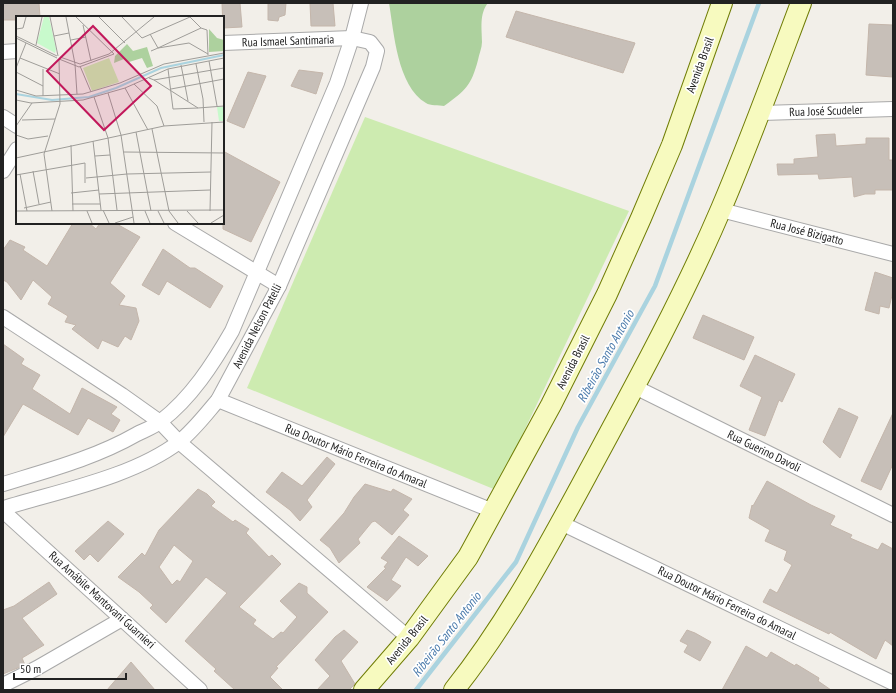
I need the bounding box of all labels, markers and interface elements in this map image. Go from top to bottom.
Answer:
inset map [16,16,224,224]
street label: Rua Ismael Santimaria [241,31,335,50]
street label: Avenida Brasil [682,35,717,95]
street label: Rua José Scudeler [789,102,864,119]
street label: Rua José Bizigatto [769,215,845,248]
street label: Avenida Nelson Patelli [229,281,284,371]
water label: Ribeirão Santo Antonio [573,306,639,405]
street label: Avenida Brasil [553,332,593,391]
street label: Rua Doutor Mário Ferreira do Amaral [283,420,430,491]
street label: Rua Guerino Davoli [725,426,803,475]
street label: Rua Amábile Mantovani Guarnieri [46,548,159,651]
street label: Rua Doutor Mário Ferreira do Amaral [656,563,799,643]
water label: Ribeirão Santo Antonio [408,587,486,680]
street label: Avenida Brasil [382,612,431,667]
scale bar [14,655,126,681]
text: 50 m [20,661,41,676]

